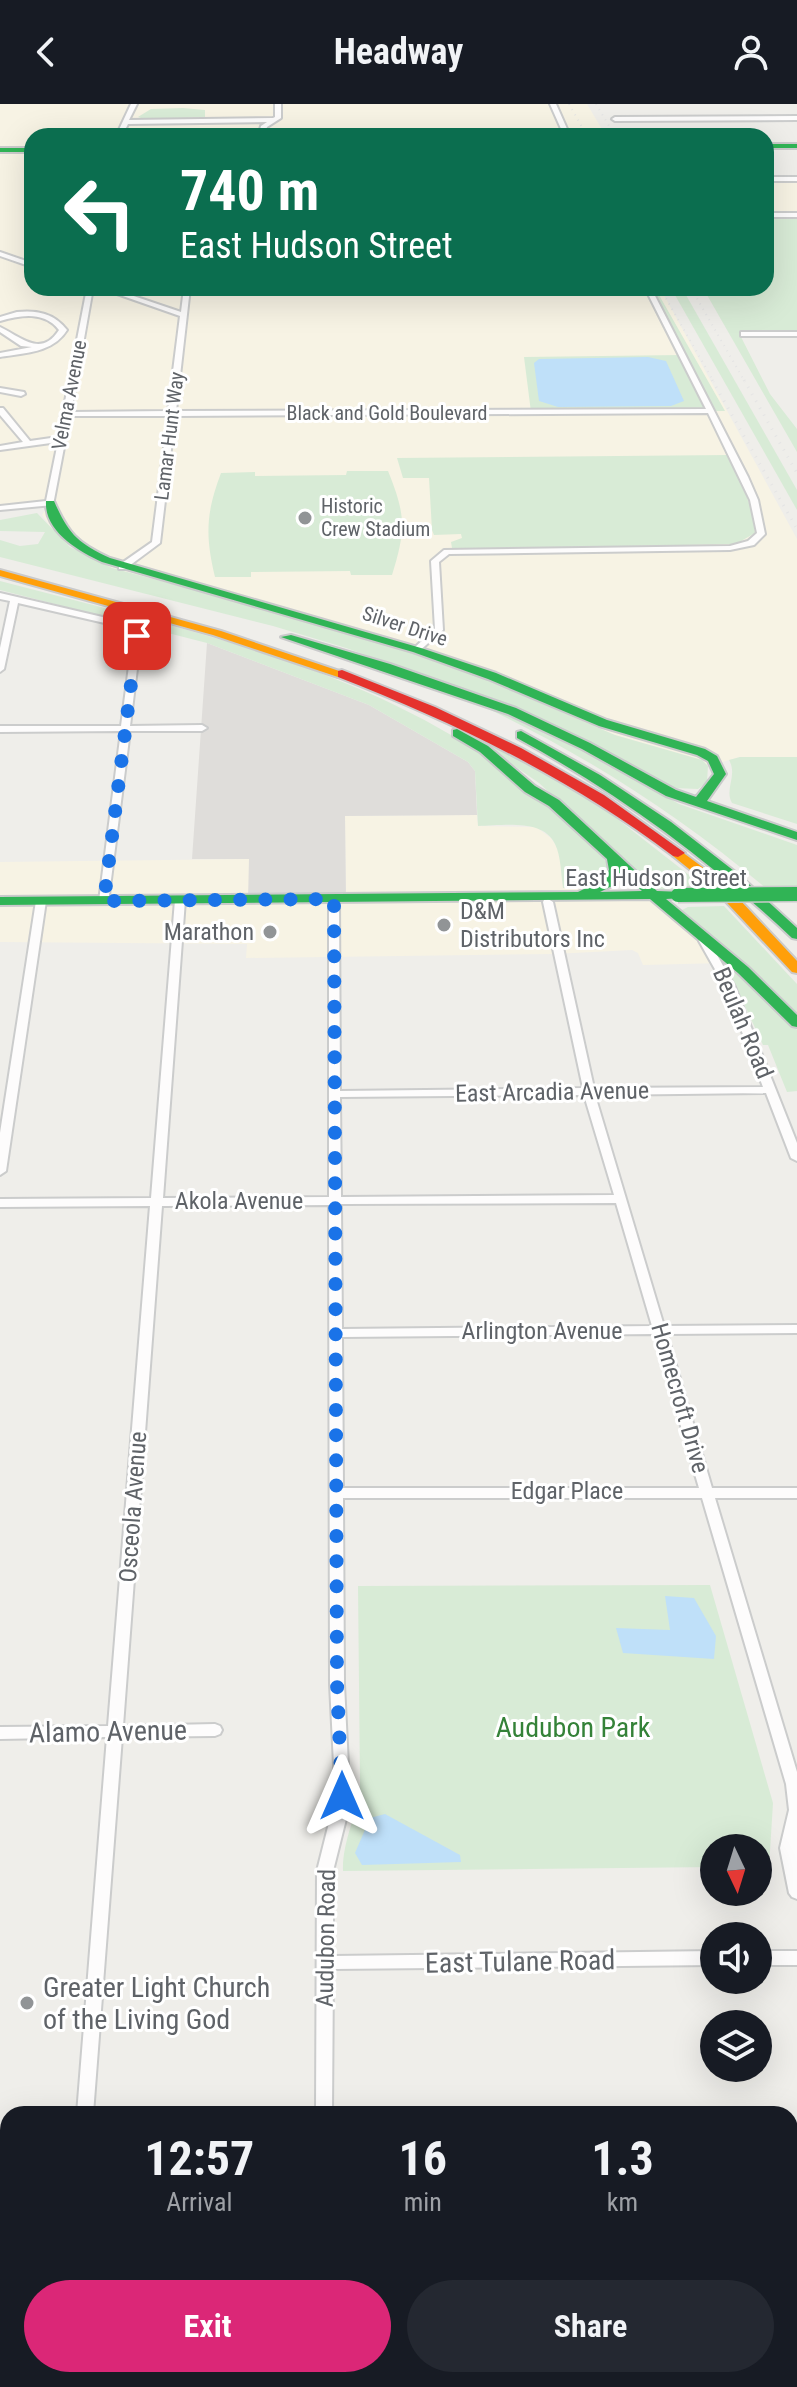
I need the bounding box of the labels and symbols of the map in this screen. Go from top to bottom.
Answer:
street label: Velma Avenue [47,338,91,452]
street label: Lamar Hunt Way [149,370,189,502]
street label: Black and Gold Boulevard [287,401,487,425]
place label: Historic Crew Stadium [321,494,430,541]
marker: Historic Crew Stadium [296,509,314,527]
street label: Silver Drive [359,601,451,651]
pin [103,602,171,670]
street label: East Hudson Street [565,864,747,892]
place label: D&M Distributors Inc [460,897,605,953]
marker: D&M Distributors Inc [435,916,453,934]
place label: Marathon [164,918,254,946]
marker: Marathon [261,923,279,941]
street label: Beulah Road [707,963,779,1083]
street label: East Arcadia Avenue [455,1076,649,1108]
street label: Akola Avenue [175,1187,303,1215]
street label: Arlington Avenue [462,1317,622,1345]
street label: Homecroft Drive [645,1320,715,1476]
street label: Osceola Avenue [114,1431,152,1583]
street label: Edgar Place [511,1477,623,1505]
park label: Audubon Park [496,1711,651,1744]
street label: Alamo Avenue [29,1714,187,1749]
position arrow [300,1754,384,1838]
north arrow [700,1834,772,1906]
street label: Audubon Road [311,1869,341,2007]
street label: East Tulane Road [425,1943,615,1980]
place label: Greater Light Church of the Living God [43,1971,270,2036]
marker: Greater Light Church of the Living God [18,1994,36,2012]

